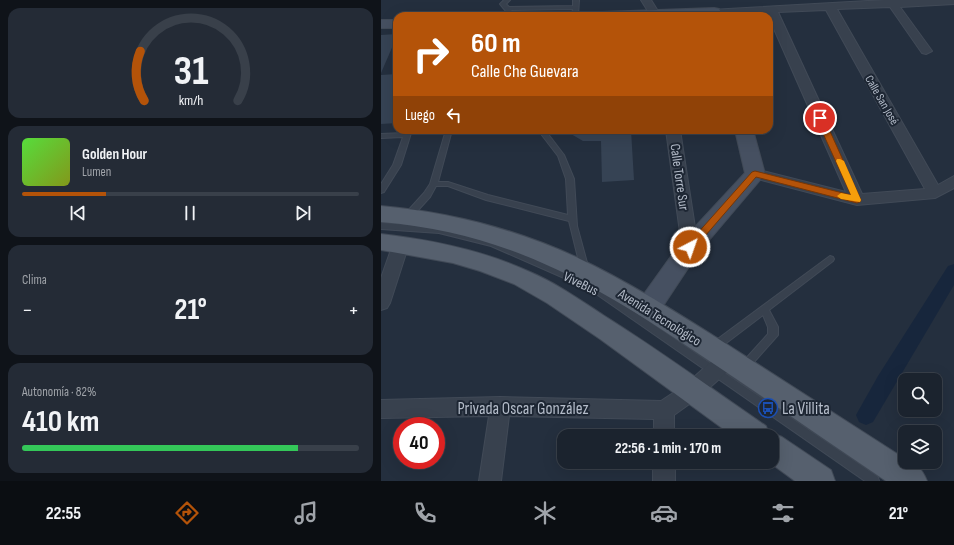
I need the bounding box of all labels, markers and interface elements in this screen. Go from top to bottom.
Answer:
text: 60 m [471,27,520,60]
icon: right [405,28,457,80]
text: 31 [173,47,208,96]
text: Calle Che Guevara [471,61,579,82]
street label: Calle San José [861,73,902,128]
text: km/h [178,92,203,109]
pin [803,101,837,135]
icon: left [443,104,465,126]
text: Luego [405,106,435,125]
icon: arrive [809,107,831,129]
street label: Calle Torre Sur [666,143,693,211]
text: Golden Hour [82,145,147,164]
text: Lumen [82,164,111,180]
icon: previous [67,202,89,224]
icon: pause [179,202,201,224]
icon: next [292,202,314,224]
position arrow [669,226,711,268]
street label: ViveBus [560,268,601,299]
text: Clima [22,272,47,288]
street label: Avenida Tecnológico [614,285,704,350]
text: 21° [174,292,207,328]
text: − [22,297,33,324]
text: + [348,297,359,324]
map controls [898,373,942,469]
button: search [898,373,942,417]
text: Autonomía · 82% [22,384,96,400]
bus stop icon: La Villita [757,397,779,419]
street label: Privada Oscar González [457,399,589,419]
place label: La Villita [782,399,830,419]
text: 410 km [22,404,99,440]
speed limit sign: 40 [393,417,445,469]
button: layers [898,425,942,469]
text: 22:56 · 1 min · 170 m [615,439,721,458]
icon: directions [173,499,201,527]
icon: music [292,499,320,527]
icon: phone [411,499,439,527]
icon: climate [531,499,559,527]
icon: car [650,499,678,527]
icon: filters [769,499,797,527]
text: 22:55 [46,503,81,524]
text: 21° [889,503,908,524]

